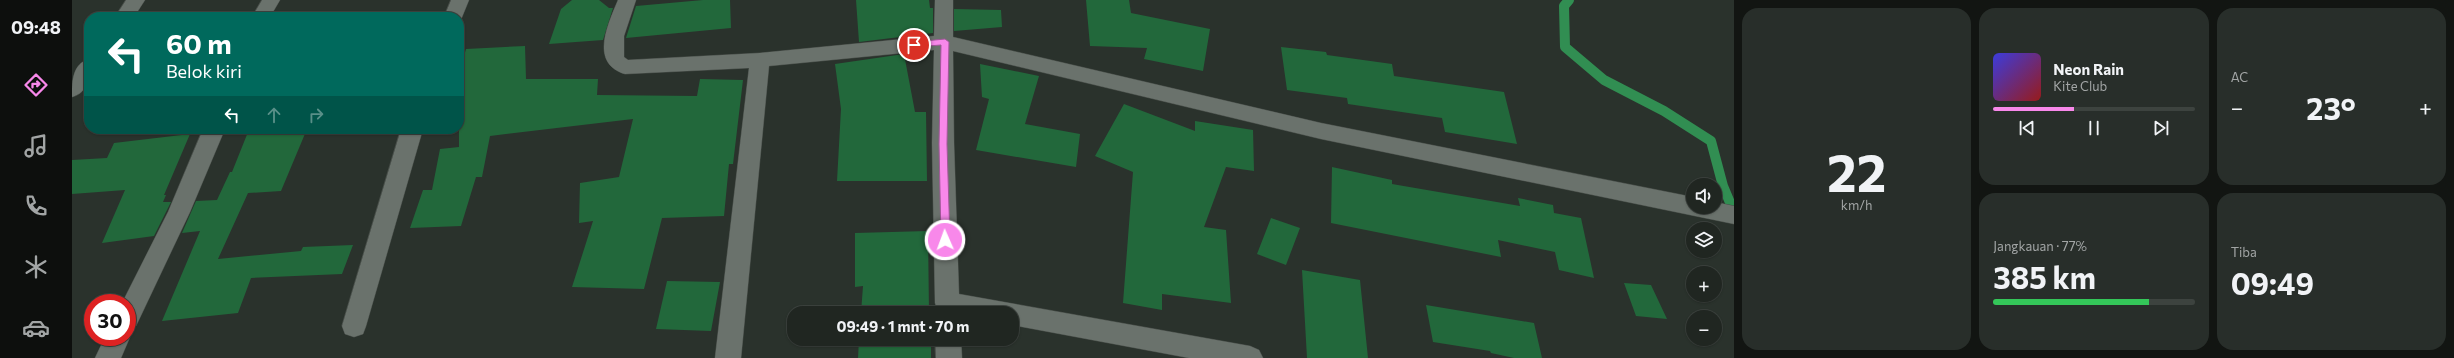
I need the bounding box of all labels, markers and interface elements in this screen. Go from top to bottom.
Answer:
text: 09:48 [11,16,61,38]
text: 60 m [166,26,232,60]
icon: left [100,28,152,80]
pin [897,28,931,62]
icon: arrive [903,34,925,56]
text: Belok kiri [166,60,242,82]
text: Neon Rain [2053,60,2124,78]
text: AC [2231,69,2248,85]
icon: directions [22,71,50,99]
text: Kite Club [2053,78,2107,94]
text: 23° [2306,89,2356,126]
text: − [2231,94,2243,121]
text: + [2419,94,2432,121]
icon: left [221,104,243,126]
icon: ahead [263,104,285,126]
icon: right [305,104,327,126]
icon: previous [2016,117,2038,139]
icon: pause [2083,117,2105,139]
icon: next [2150,117,2172,139]
icon: music [22,132,50,160]
text: 22 [1827,139,1886,203]
map controls [1686,178,1722,346]
button: sound [1686,178,1722,214]
icon: phone [22,192,50,220]
text: km/h [1841,197,1872,213]
position arrow [924,219,966,261]
button: layers [1686,222,1722,258]
text: Jangkauan · 77% [1993,238,2087,254]
text: Tiba [2231,244,2257,260]
icon: climate [22,253,50,281]
text: 385 km [1993,258,2096,295]
text: 09:49 [2231,264,2314,301]
button: + [1686,266,1722,302]
speed limit sign: 30 [84,294,136,346]
button: − [1686,310,1722,346]
icon: car [22,314,50,342]
text: 09:49 · 1 mnt · 70 m [837,317,969,335]

